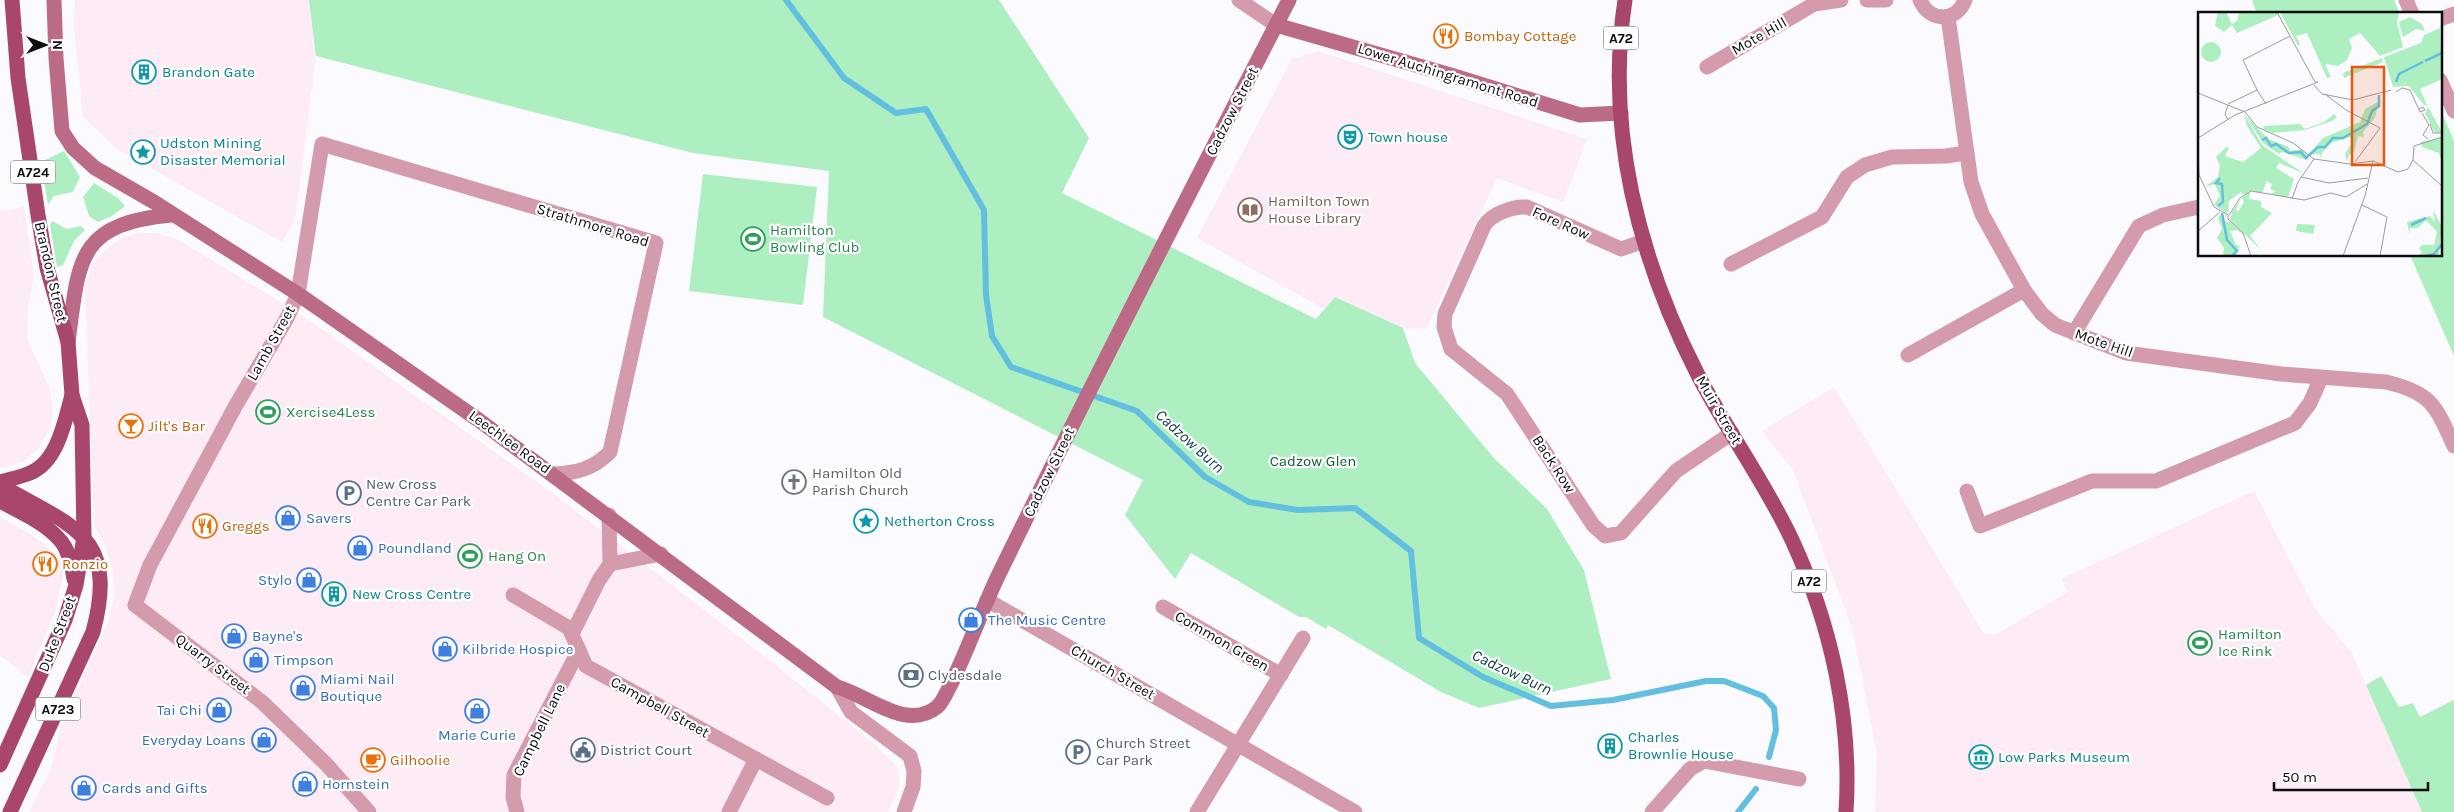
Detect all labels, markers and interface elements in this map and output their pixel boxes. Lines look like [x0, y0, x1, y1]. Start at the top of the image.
inset map [2198, 12, 2442, 256]
street label: Mote Hill [1728, 13, 1790, 59]
north arrow [20, 20, 70, 70]
restaurant icon: Bombay Cottage [1433, 23, 1459, 49]
road number: A72 [1604, 26, 1638, 49]
place label: Bombay Cottage [1464, 27, 1576, 45]
street label: Lower Auchingramont Road [1355, 39, 1541, 111]
text: N [49, 40, 66, 50]
building icon: Brandon Gate [131, 59, 157, 85]
place label: Brandon Gate [162, 63, 255, 81]
street label: Cadzow Street [1202, 63, 1262, 158]
theatre icon: Town house [1337, 124, 1363, 150]
place label: Town house [1368, 128, 1448, 146]
place label: Udston Mining Disaster Memorial [160, 134, 286, 169]
place icon: Udston Mining Disaster Memorial [130, 139, 156, 165]
road number: A724 [10, 160, 56, 183]
place label: Hamilton Town House Library [1268, 192, 1370, 227]
library icon: Hamilton Town House Library [1237, 197, 1263, 223]
street label: Strathmore Road [535, 199, 651, 251]
street label: Fore Row [1530, 202, 1592, 244]
street label: Brandon Street [31, 220, 71, 325]
place label: Hamilton Bowling Club [770, 221, 860, 256]
sports icon: Hamilton Bowling Club [740, 226, 766, 252]
street label: Lamb Street [243, 302, 299, 384]
street label: Mote Hill [2072, 325, 2136, 361]
street label: Muir Street [1692, 372, 1746, 448]
sports icon: Xercise4Less [255, 399, 281, 425]
place label: Xercise4Less [286, 403, 375, 421]
water label: Cadzow Burn [1152, 405, 1228, 477]
street label: Leechlee Road [466, 406, 554, 478]
bar icon: Jilt's Bar [118, 413, 144, 439]
place label: Jilt's Bar [148, 417, 205, 435]
street label: Cadzow Street [1020, 424, 1079, 520]
street label: Back Row [1529, 432, 1579, 497]
park label: Cadzow Glen [1270, 452, 1356, 470]
place label: Hamilton Old Parish Church [812, 464, 909, 499]
church icon: Hamilton Old Parish Church [781, 469, 807, 495]
place label: New Cross Centre Car Park [366, 475, 471, 510]
parking icon: New Cross Centre Car Park [336, 480, 362, 506]
shop icon: Savers [275, 505, 301, 531]
place icon: Netherton Cross [853, 508, 879, 534]
place label: Savers [306, 509, 352, 527]
place label: Netherton Cross [884, 512, 995, 530]
restaurant icon: Greggs [192, 513, 218, 539]
place label: Greggs [222, 517, 270, 535]
shop icon: Poundland [347, 535, 373, 561]
place label: Poundland [378, 539, 452, 557]
sports icon: Hang On [457, 543, 483, 569]
place label: Hang On [488, 547, 546, 565]
restaurant icon: Ronzio [32, 551, 58, 577]
place label: Ronzio [62, 555, 108, 573]
shop icon: Stylo [296, 567, 322, 593]
road number: A72 [1792, 570, 1826, 592]
place label: Stylo [258, 571, 292, 589]
building icon: New Cross Centre [321, 581, 347, 607]
place label: New Cross Centre [352, 585, 471, 603]
street label: Duke Street [34, 593, 80, 675]
shop icon: The Music Centre [958, 607, 984, 633]
street label: Common Green [1172, 607, 1272, 675]
place label: The Music Centre [988, 611, 1106, 629]
shop icon: Bayne's [221, 623, 247, 649]
place label: Hamilton Ice Rink [2218, 625, 2282, 660]
place label: Bayne's [252, 627, 303, 645]
street label: Quarry Street [172, 630, 255, 698]
sports icon: Hamilton Ice Rink [2187, 630, 2213, 656]
shop icon: Kilbride Hospice [432, 636, 458, 662]
place label: Kilbride Hospice [462, 640, 574, 658]
street label: Church Street [1068, 641, 1159, 704]
water label: Cadzow Burn [1469, 645, 1555, 699]
shop icon: Timpson [243, 647, 269, 673]
place label: Timpson [274, 651, 334, 669]
bank icon: Clydesdale [898, 662, 924, 688]
place label: Clydesdale [928, 666, 1002, 684]
place label: Miami Nail Boutique [320, 670, 395, 705]
street label: Campbell Street [608, 672, 713, 742]
shop icon: Miami Nail Boutique [290, 675, 316, 701]
street label: Campbell Lane [509, 681, 569, 779]
shop icon: Tai Chi [206, 697, 232, 723]
road number: A723 [36, 698, 80, 721]
shop icon: Marie Curie [464, 698, 490, 724]
place label: Tai Chi [157, 701, 202, 719]
place label: Marie Curie [438, 726, 516, 744]
shop icon: Everyday Loans [251, 727, 277, 753]
place label: Charles Brownlie House [1628, 728, 1734, 763]
place label: Everyday Loans [142, 731, 246, 749]
building icon: Charles Brownlie House [1597, 733, 1623, 759]
place label: Church Street Car Park [1096, 734, 1191, 769]
public building icon: District Court [570, 737, 596, 763]
parking icon: Church Street Car Park [1065, 739, 1091, 765]
place label: District Court [600, 741, 693, 759]
museum icon: Low Parks Museum [1968, 744, 1994, 770]
cafe icon: Gilhoolie [360, 747, 386, 773]
place label: Low Parks Museum [1998, 748, 2130, 766]
place label: Gilhoolie [390, 751, 450, 769]
scale bar [2274, 760, 2428, 792]
text: 50 m [2282, 768, 2317, 786]
shop icon: Hornstein [292, 771, 318, 797]
shop icon: Cards and Gifts [71, 775, 97, 801]
place label: Hornstein [322, 775, 389, 793]
place label: Cards and Gifts [102, 779, 208, 797]

